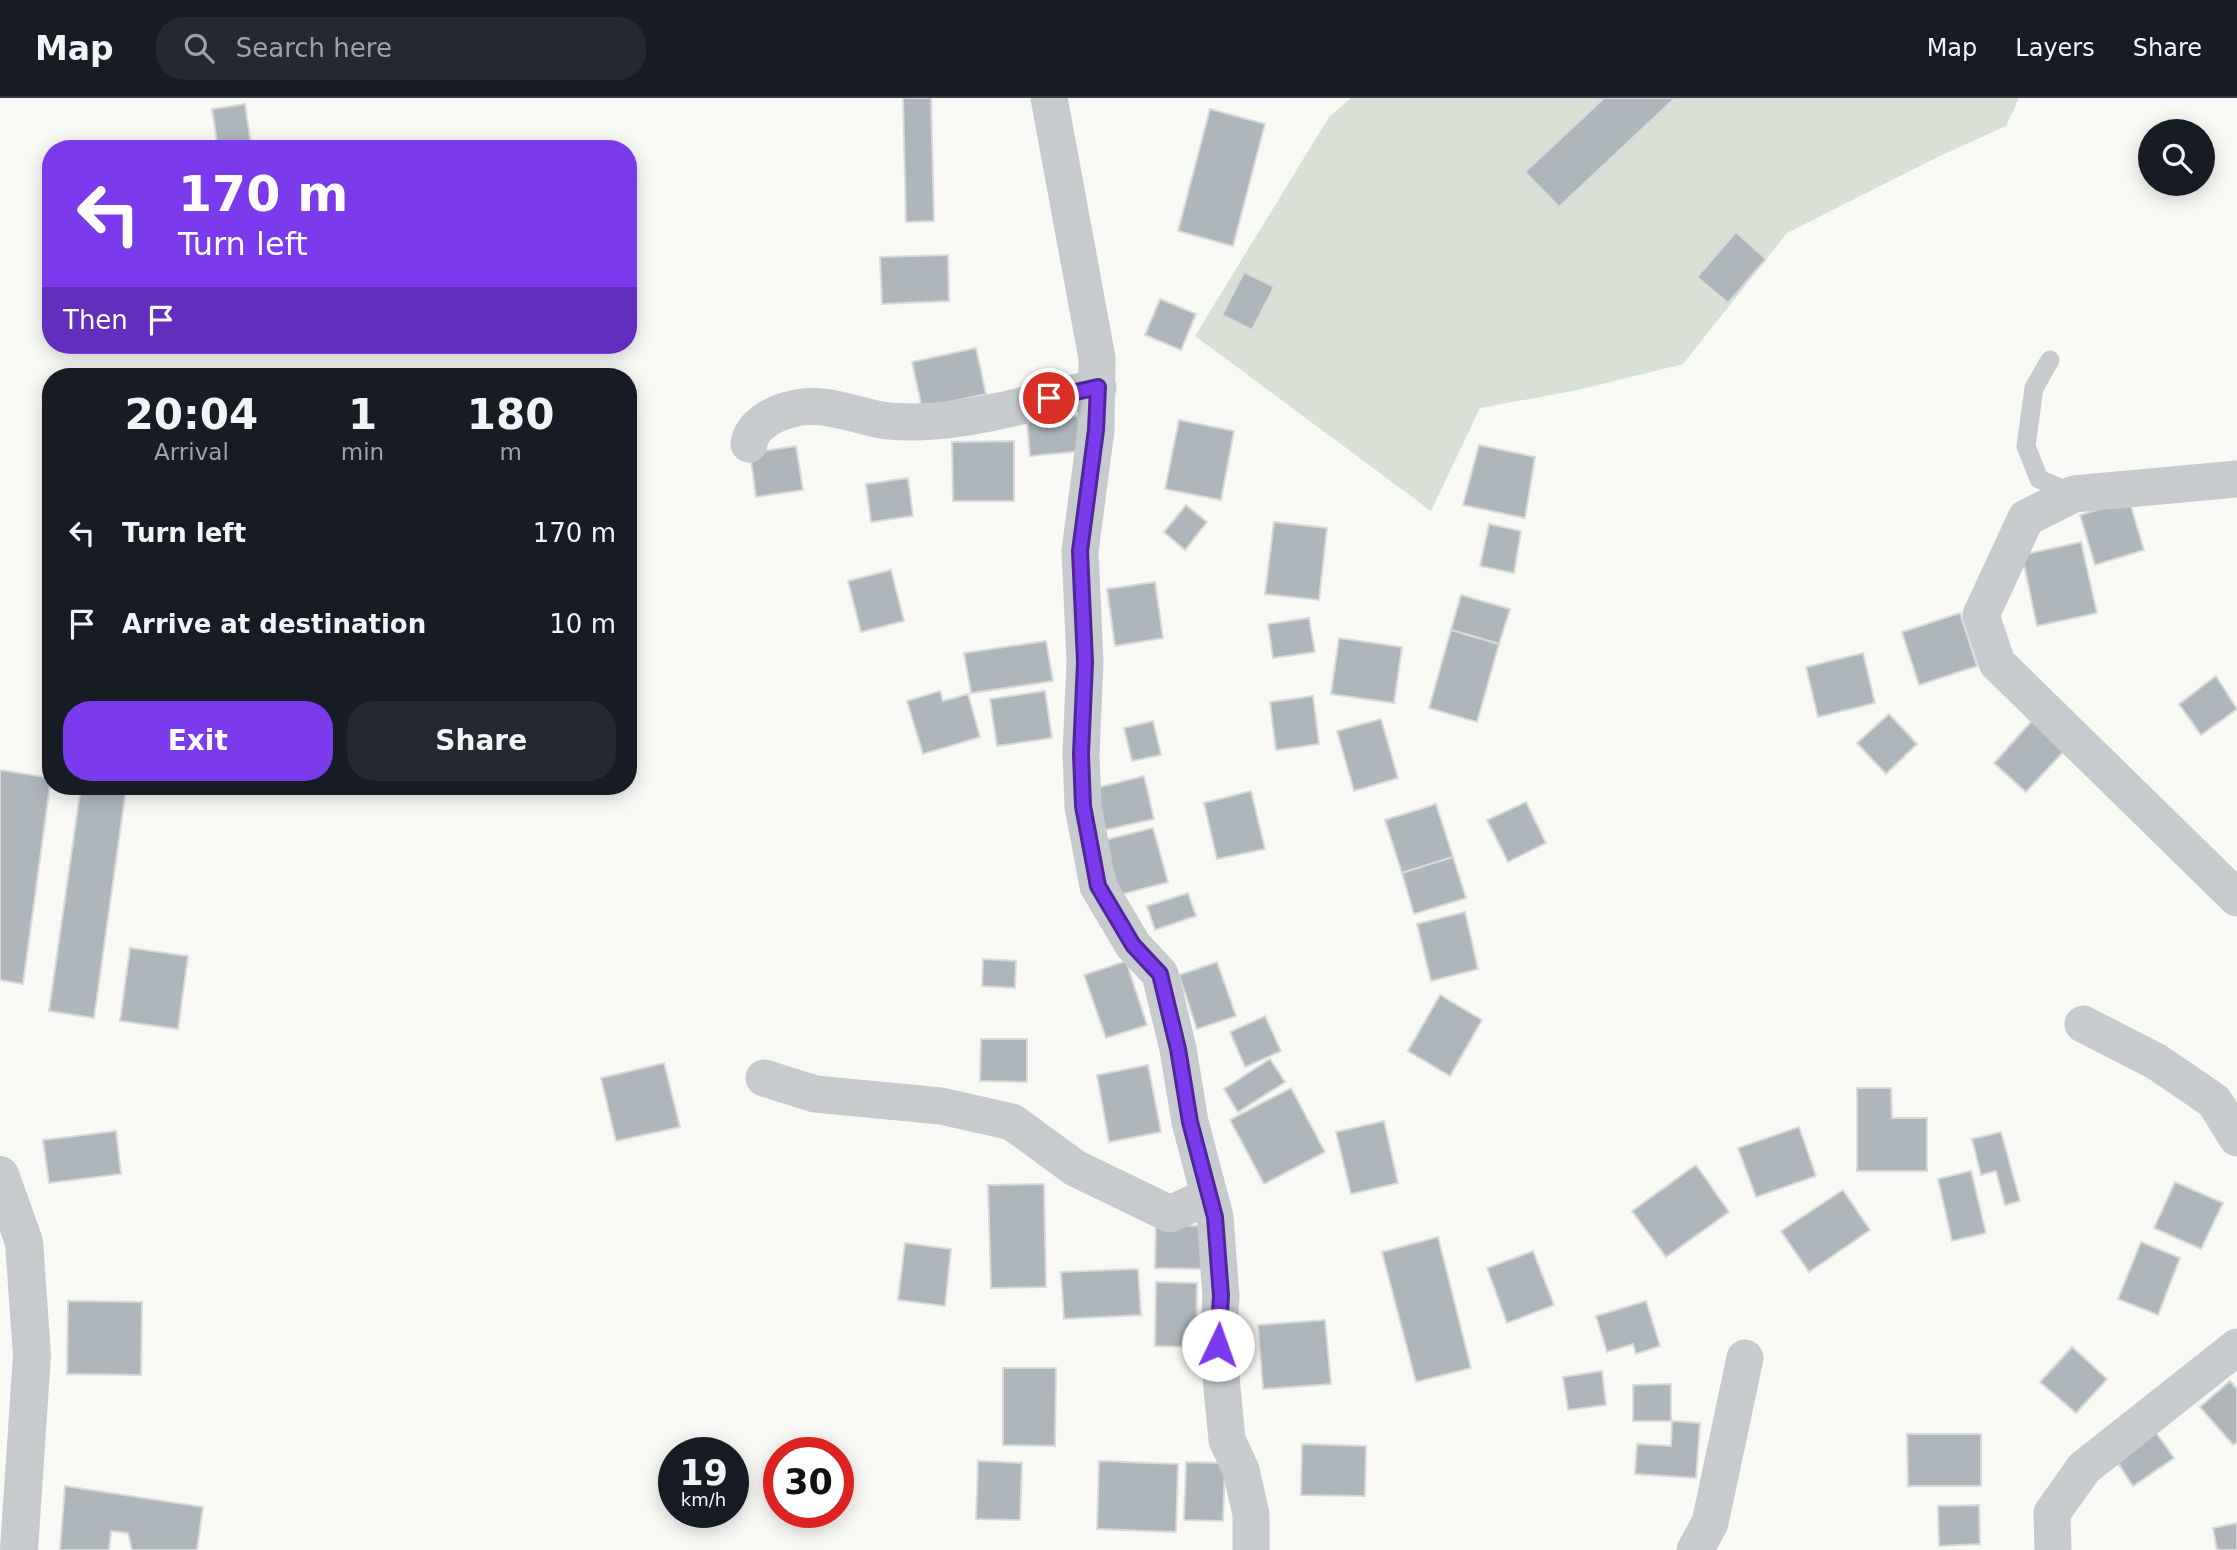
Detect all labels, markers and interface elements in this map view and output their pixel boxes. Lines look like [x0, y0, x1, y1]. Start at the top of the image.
search box [156, 17, 646, 80]
text: Map [35, 29, 114, 68]
icon: search [180, 29, 218, 67]
text: Search here [236, 33, 392, 63]
text: Map [1927, 34, 1977, 62]
text: Layers [2015, 34, 2095, 62]
text: Share [2133, 34, 2202, 62]
map controls [2138, 119, 2215, 196]
button: search [2138, 119, 2215, 196]
text: 170 m [178, 166, 348, 223]
icon: left [63, 168, 154, 259]
text: Turn left [178, 225, 308, 263]
icon: arrive [142, 301, 180, 339]
text: Then [63, 305, 128, 335]
pin [1019, 368, 1079, 428]
icon: arrive [1030, 379, 1068, 417]
text: 20:04 [125, 390, 258, 439]
text: 1 [348, 390, 377, 439]
text: 180 [467, 390, 554, 439]
text: Arrival [154, 439, 229, 465]
text: min [341, 439, 384, 465]
text: m [499, 439, 522, 465]
icon: left [63, 514, 101, 552]
text: Turn left [122, 518, 246, 548]
text: 170 m [533, 518, 616, 548]
icon: arrive [63, 605, 101, 643]
text: Arrive at destination [122, 609, 426, 639]
text: 10 m [549, 609, 616, 639]
button: Exit [63, 701, 333, 781]
button: Share [347, 701, 616, 781]
position arrow [1181, 1308, 1255, 1382]
speed limit sign: 30 [763, 1437, 854, 1528]
text: 19 [679, 1453, 728, 1493]
text: km/h [681, 1489, 726, 1510]

